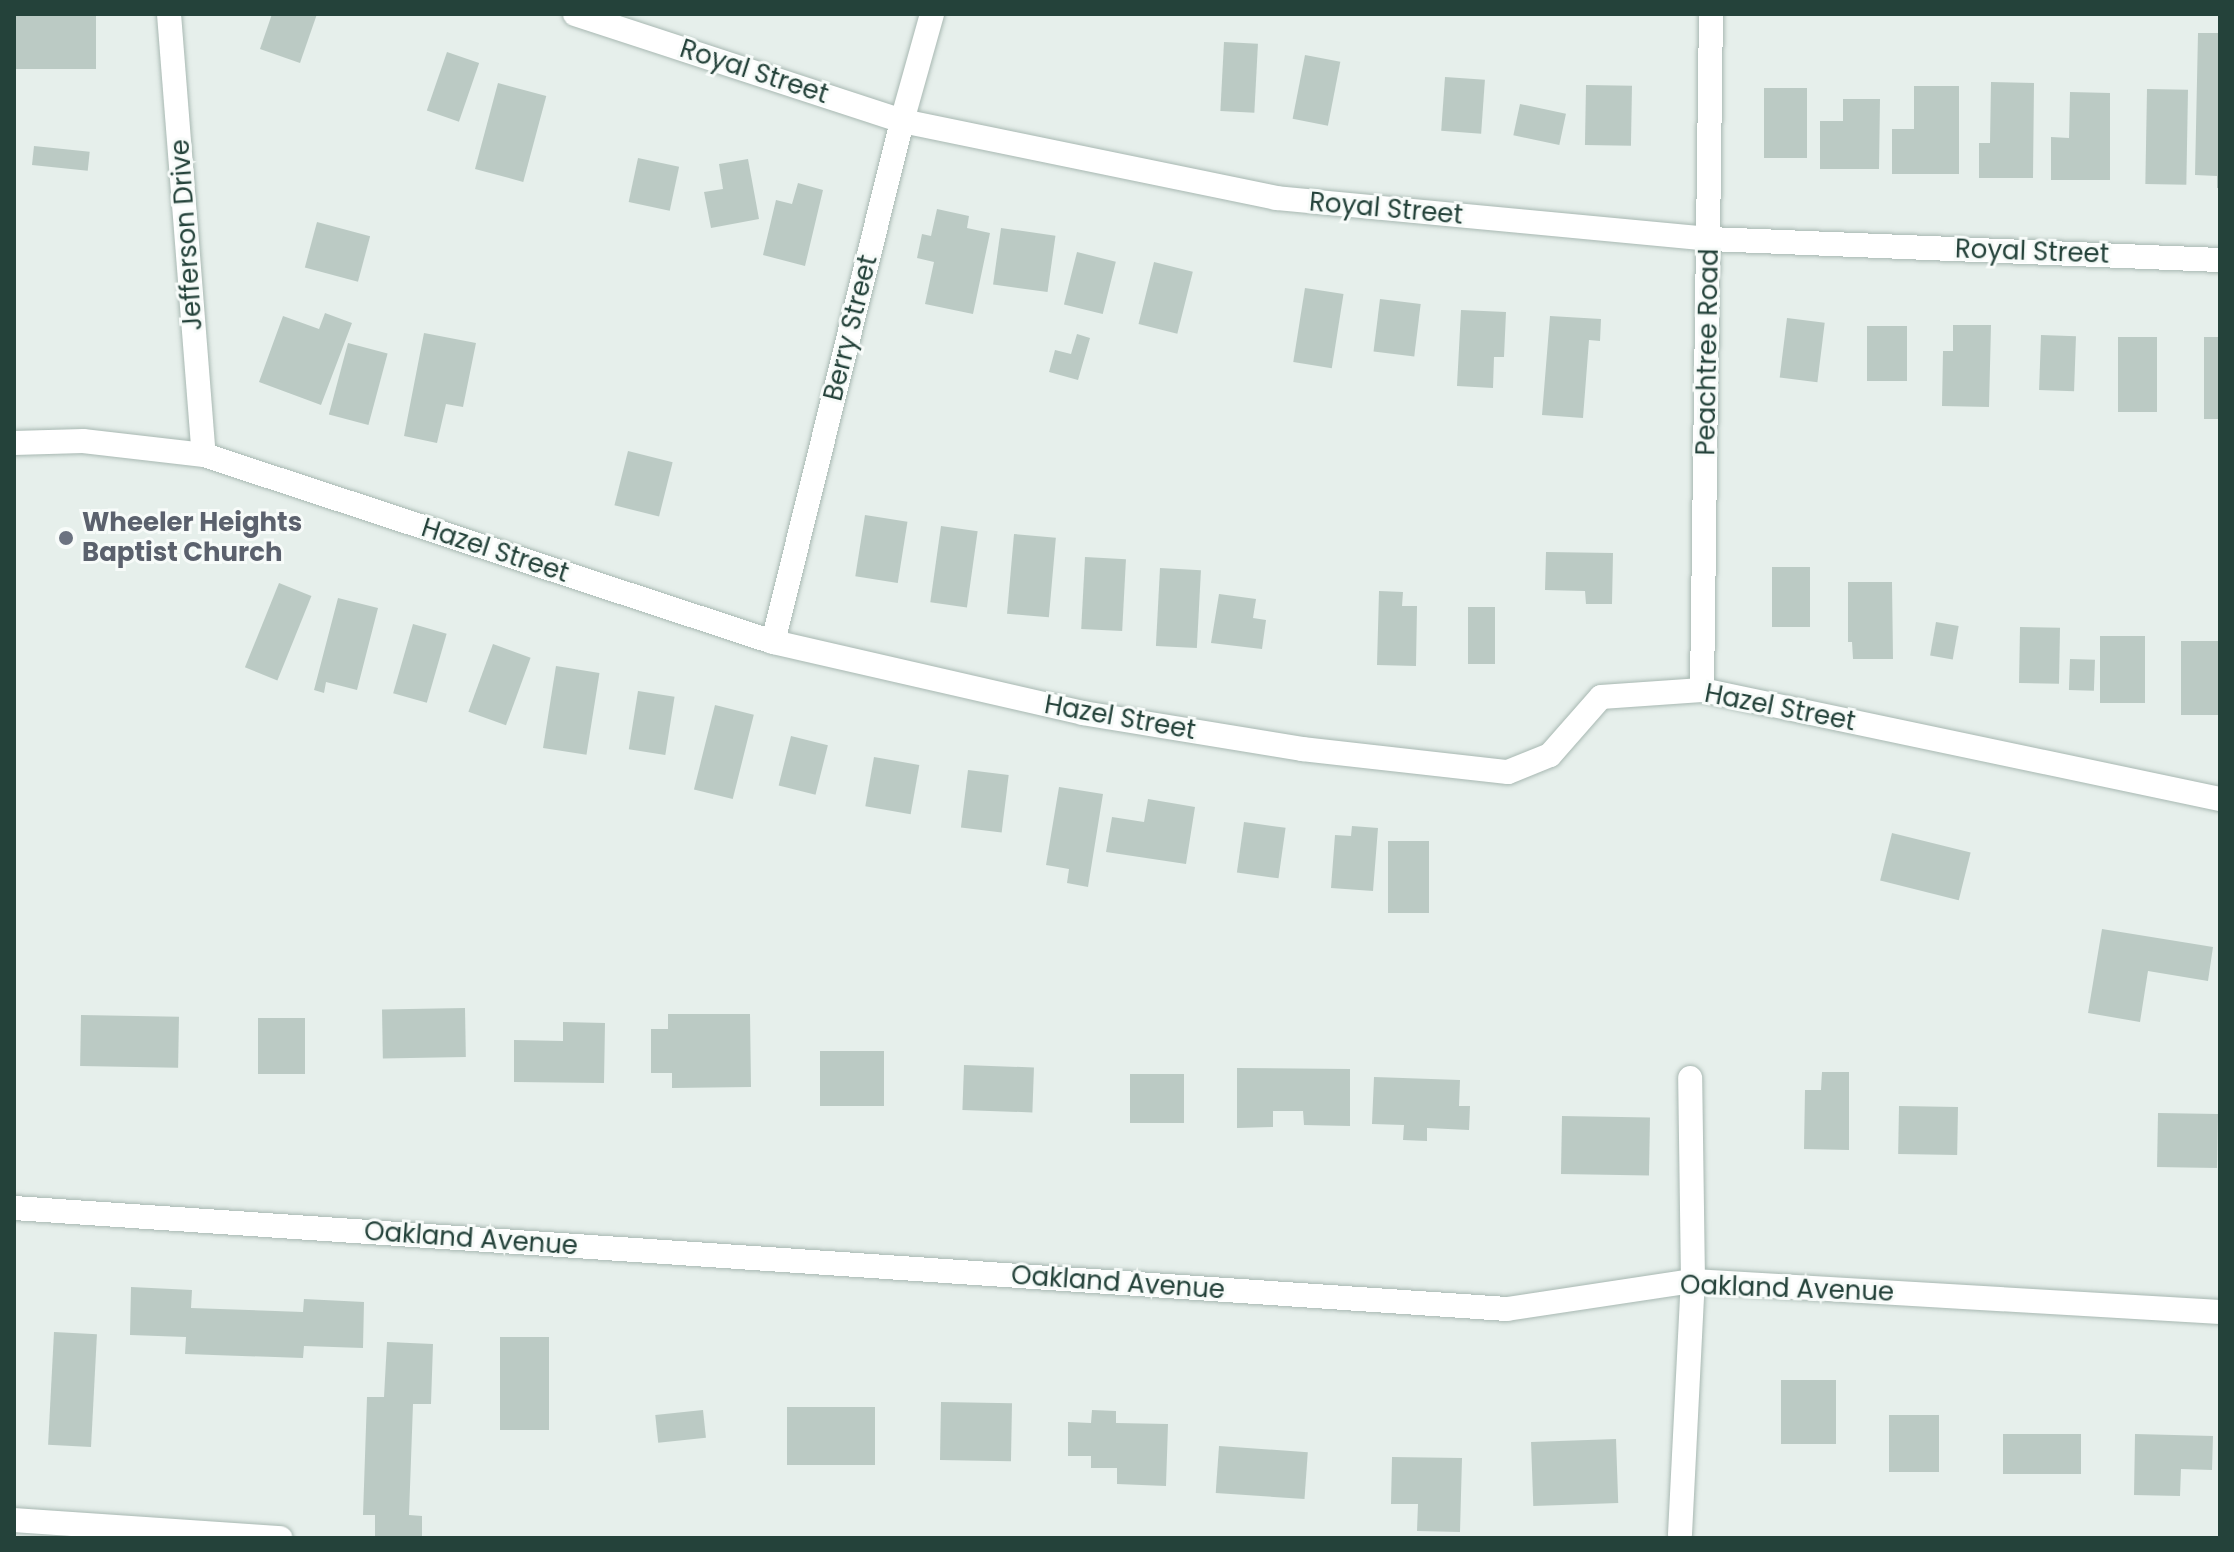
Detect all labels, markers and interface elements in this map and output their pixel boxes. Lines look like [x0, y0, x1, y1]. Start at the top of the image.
street label: Royal Street [676, 33, 832, 111]
street label: Jefferson Drive [165, 138, 209, 332]
street label: Royal Street [1308, 187, 1464, 231]
street label: Royal Street [1954, 234, 2110, 270]
street label: Peachtree Road [1691, 248, 1725, 456]
street label: Berry Street [818, 252, 884, 404]
place label: Wheeler Heights Baptist Church [82, 507, 302, 568]
street label: Hazel Street [417, 513, 573, 589]
marker: Wheeler Heights Baptist Church [57, 529, 75, 547]
street label: Hazel Street [1702, 678, 1858, 738]
street label: Hazel Street [1042, 689, 1198, 747]
street label: Oakland Avenue [363, 1216, 579, 1262]
street label: Oakland Avenue [1010, 1260, 1226, 1306]
street label: Oakland Avenue [1679, 1270, 1895, 1308]

